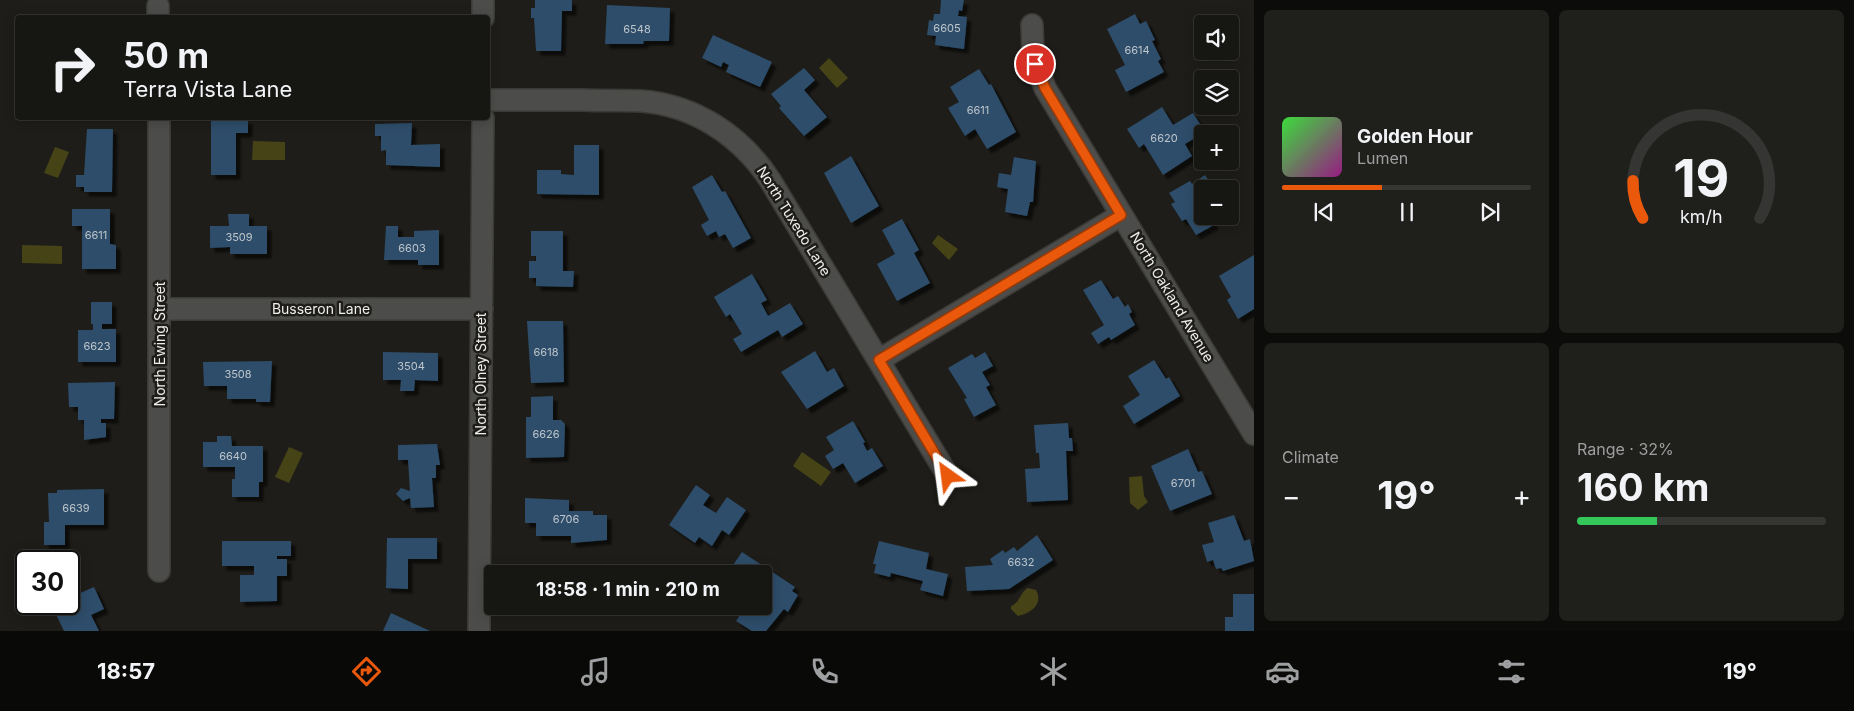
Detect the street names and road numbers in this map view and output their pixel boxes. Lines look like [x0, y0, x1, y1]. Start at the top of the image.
street label: North Tuxedo Lane [754, 163, 835, 279]
street label: North Oakland Avenue [1127, 229, 1218, 365]
street label: North Ewing Street [151, 281, 168, 406]
street label: Busseron Lane [272, 300, 370, 317]
street label: North Olney Street [472, 312, 489, 435]

